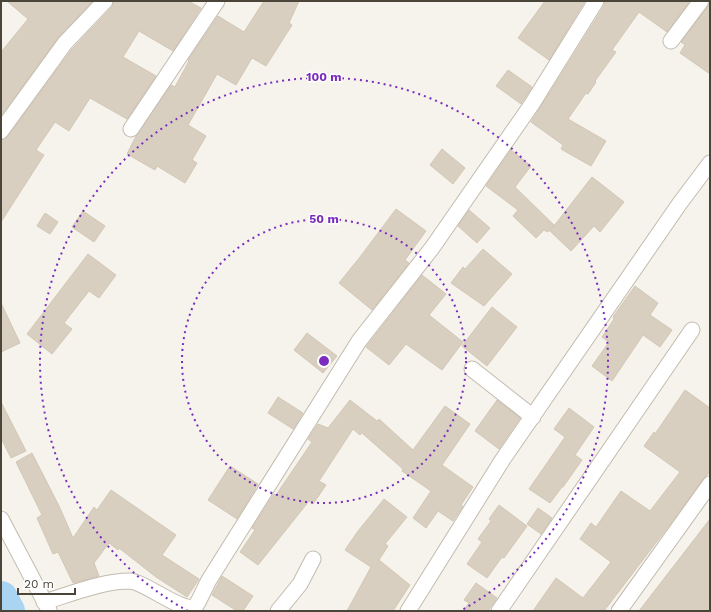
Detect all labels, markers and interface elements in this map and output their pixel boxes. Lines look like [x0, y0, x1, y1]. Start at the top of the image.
text: 100 m [306, 70, 342, 84]
text: 50 m [309, 212, 339, 226]
centre of rings [317, 354, 331, 368]
scale bar [18, 570, 75, 596]
text: 20 m [24, 577, 54, 591]

